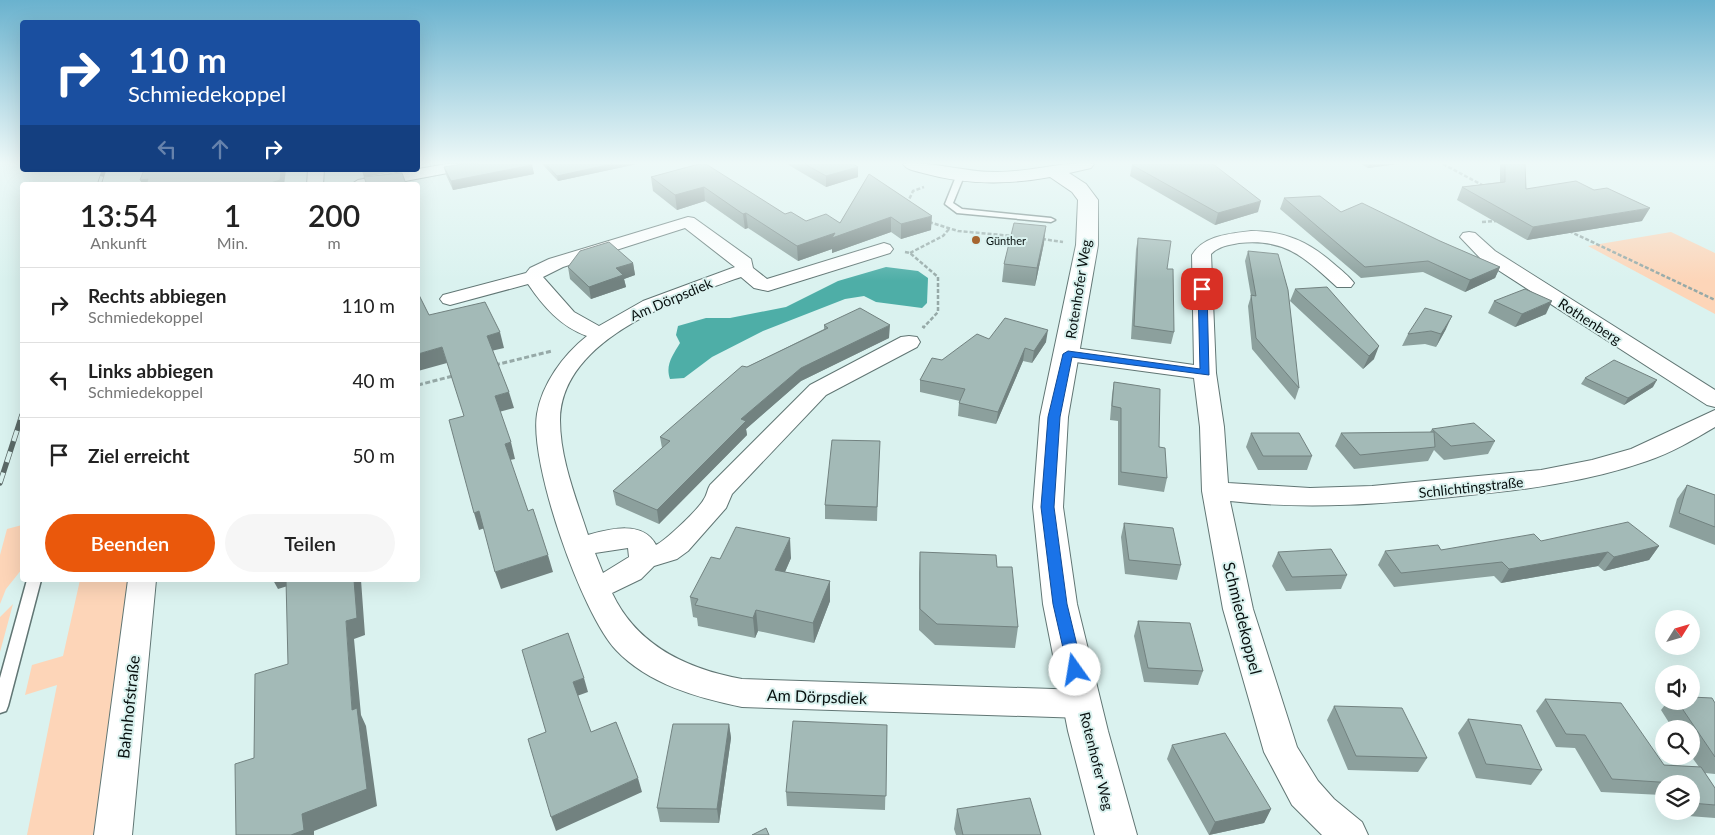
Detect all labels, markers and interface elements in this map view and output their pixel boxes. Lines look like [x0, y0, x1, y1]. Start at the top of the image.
text: 110 m [128, 38, 227, 80]
icon: right [45, 40, 110, 105]
text: Schmiedekoppel [128, 80, 286, 107]
icon: left [153, 135, 181, 163]
icon: ahead [206, 135, 234, 163]
icon: right [259, 135, 287, 163]
text: 13:54 [80, 197, 157, 233]
text: 1 [224, 197, 241, 233]
text: 200 [308, 197, 360, 233]
text: Ankunft [90, 233, 147, 252]
text: Min. [217, 233, 248, 252]
text: m [327, 233, 341, 252]
marker: Günther [970, 234, 982, 246]
place label: Günther [986, 234, 1026, 247]
street label: Rotenhofer Weg [1062, 238, 1094, 340]
pin [1181, 268, 1223, 310]
street label: Am Dörpsdiek [627, 274, 716, 324]
icon: arrive [1188, 275, 1216, 303]
text: Rechts abbiegen [88, 284, 226, 307]
icon: right [45, 291, 73, 319]
text: 110 m [341, 294, 395, 317]
street label: Rothenberg [1555, 294, 1625, 348]
text: Schmiedekoppel [88, 307, 203, 326]
text: Links abbiegen [88, 359, 213, 382]
icon: left [45, 366, 73, 394]
text: 40 m [352, 369, 395, 392]
text: Schmiedekoppel [88, 382, 203, 401]
icon: arrive [45, 441, 73, 469]
text: Ziel erreicht [88, 444, 190, 467]
text: 50 m [352, 444, 395, 467]
street label: Schlichtingstraße [1418, 473, 1524, 501]
button: Beenden [45, 514, 215, 572]
button: Teilen [225, 514, 395, 572]
street label: Schmiedekoppel [1220, 560, 1266, 676]
north arrow [1655, 610, 1700, 655]
map controls [1655, 610, 1700, 820]
position arrow [1048, 643, 1100, 695]
street label: Bahnhofstraße [113, 655, 143, 759]
button: sound [1655, 665, 1700, 710]
street label: Am Dörpsdiek [767, 685, 868, 707]
street label: Rotenhofer Weg [1077, 710, 1117, 812]
button: search [1655, 720, 1700, 765]
button: layers [1655, 775, 1700, 820]

